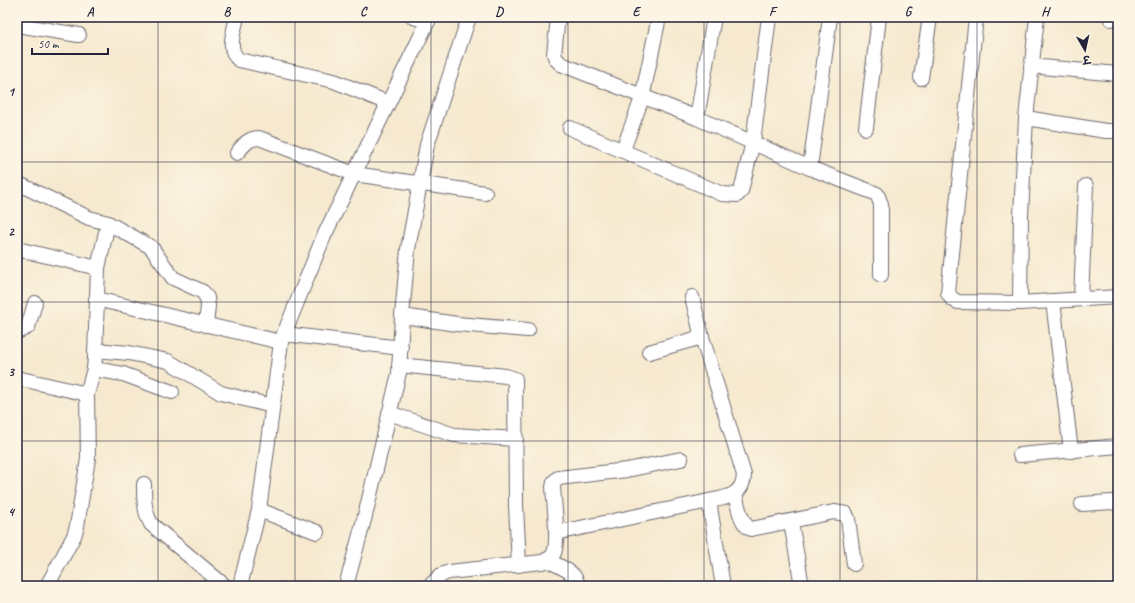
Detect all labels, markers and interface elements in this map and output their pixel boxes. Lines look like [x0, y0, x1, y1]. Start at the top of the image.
text: A [87, 4, 95, 20]
text: B [224, 4, 232, 20]
text: C [360, 4, 368, 20]
text: D [495, 4, 504, 20]
text: E [633, 4, 642, 20]
text: F [769, 4, 778, 20]
text: G [905, 4, 913, 20]
text: H [1041, 4, 1051, 20]
scale bar [32, 30, 108, 56]
north arrow [1065, 30, 1105, 70]
text: 50 m [38, 36, 60, 52]
text: उ [1080, 52, 1092, 68]
text: 1 [8, 84, 16, 100]
text: 2 [8, 224, 15, 240]
text: 3 [8, 364, 15, 380]
text: 4 [8, 504, 16, 520]

